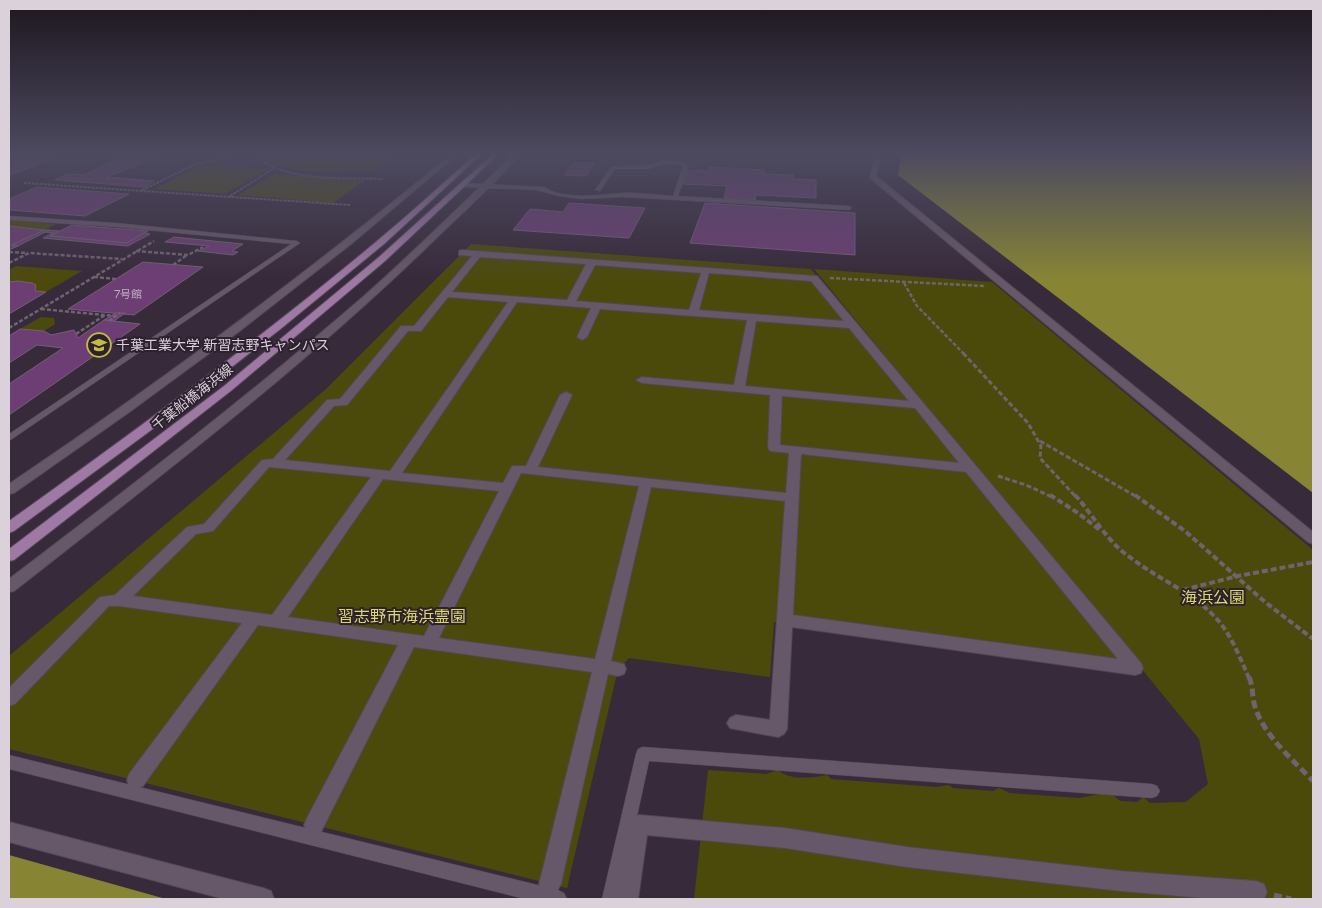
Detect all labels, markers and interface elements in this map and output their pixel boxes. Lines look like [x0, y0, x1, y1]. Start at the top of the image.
house number: 7号館 [114, 287, 142, 301]
school or university icon: 千葉工業大学 新習志野キャンパス [86, 332, 112, 358]
place label: 千葉工業大学 新習志野キャンパス [116, 336, 330, 354]
street label: 千葉船橋海浜線 [148, 360, 236, 434]
park label: 海浜公園 [1181, 587, 1245, 608]
park label: 習志野市海浜霊園 [338, 606, 466, 627]

